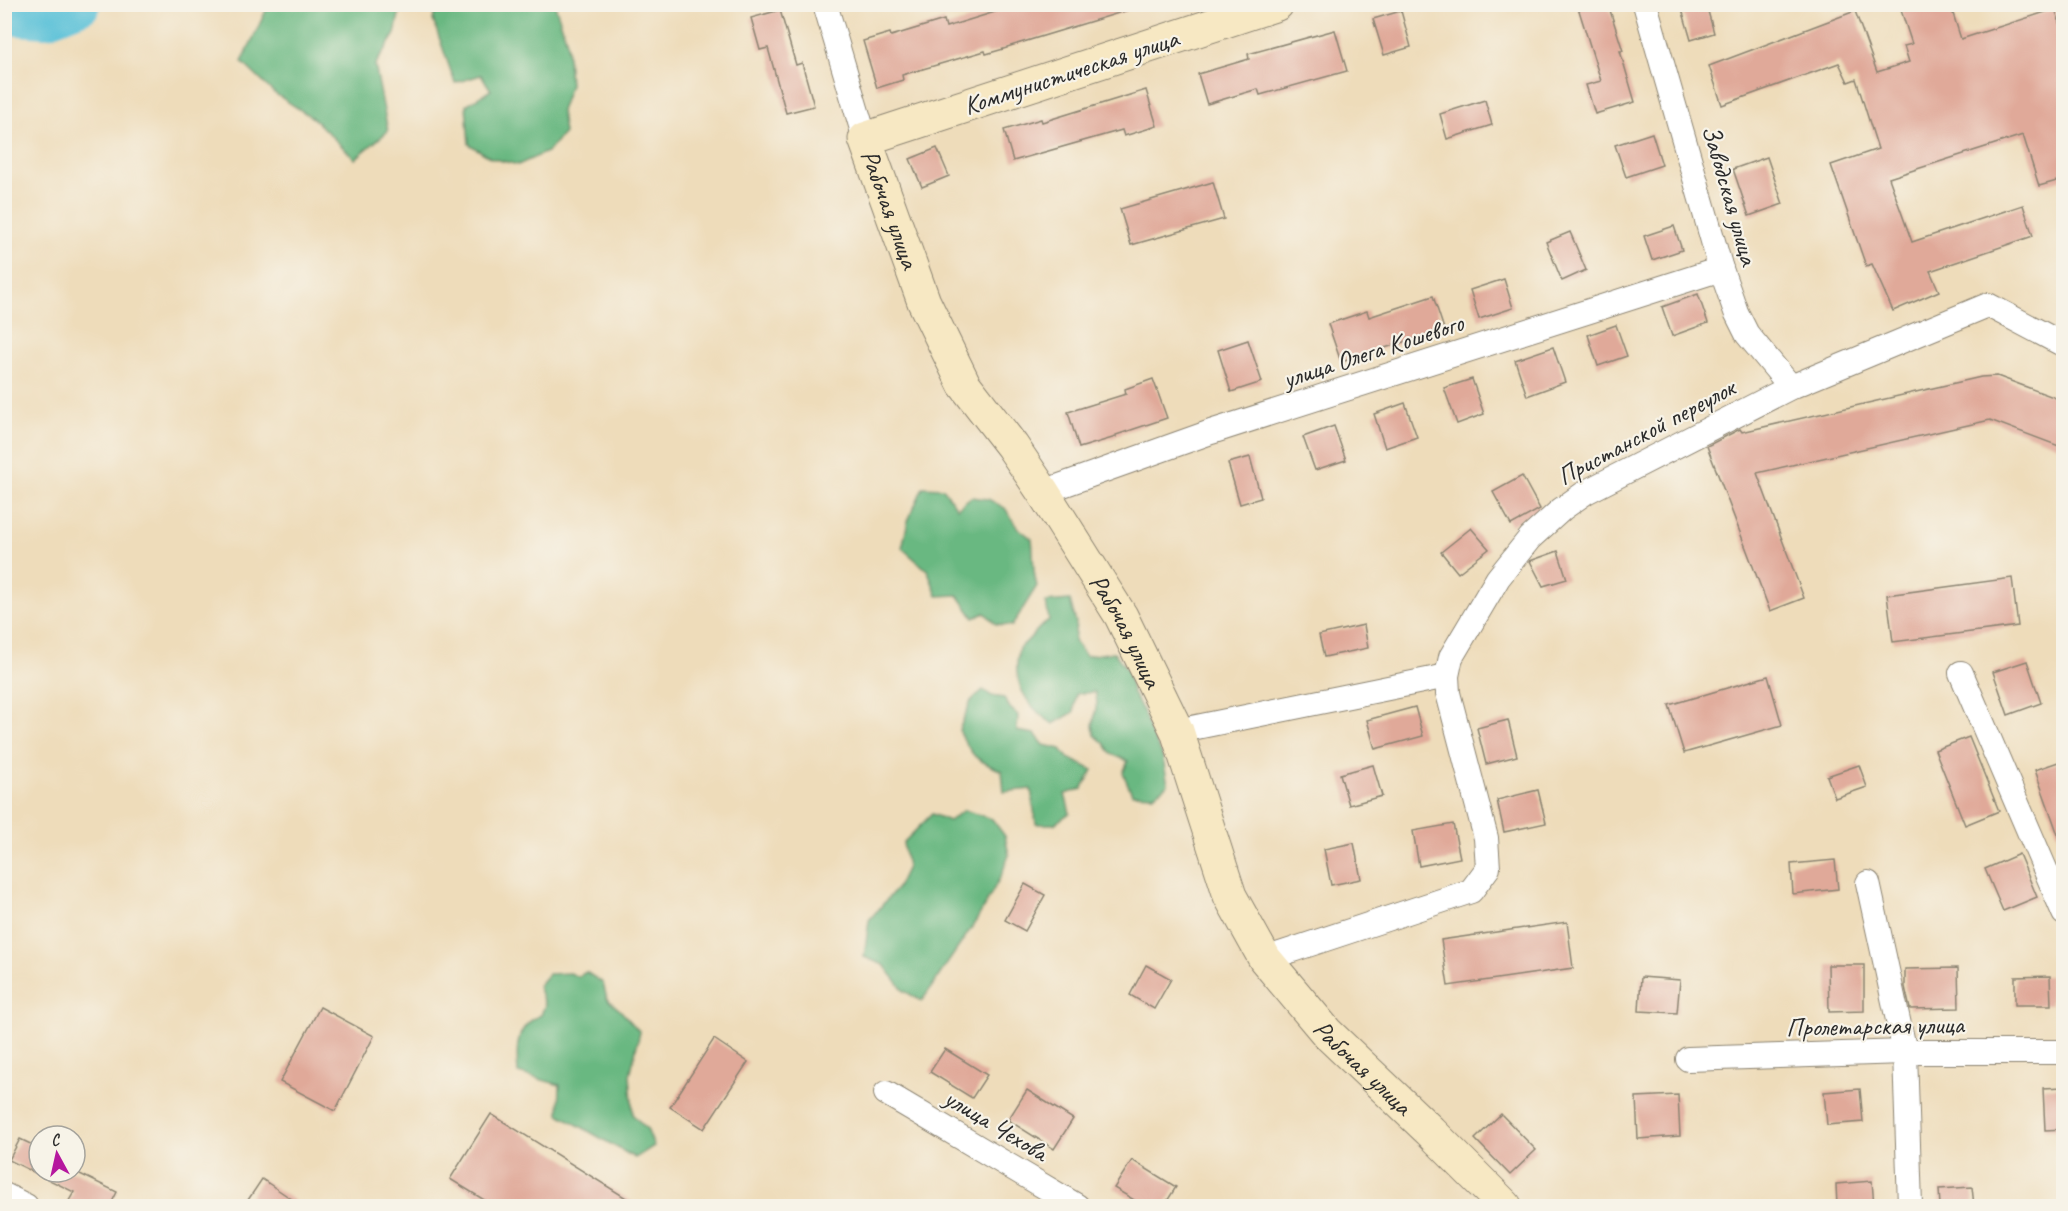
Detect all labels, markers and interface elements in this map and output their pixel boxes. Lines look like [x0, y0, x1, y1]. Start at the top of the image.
street label: Коммунистическая улица [960, 21, 1184, 122]
street label: Заводская улица [1694, 121, 1766, 270]
street label: Рабочая улица [854, 145, 928, 275]
street label: улица Олега Кошевого [1277, 306, 1469, 396]
street label: Пристанской переулок [1551, 370, 1743, 493]
street label: Рабочая улица [1082, 568, 1171, 694]
street label: Пролетарская улица [1786, 1008, 1966, 1044]
street label: Рабочая улица [1306, 1013, 1421, 1123]
street label: улица Чехова [937, 1080, 1056, 1170]
north arrow [27, 1124, 87, 1184]
text: С [50, 1129, 62, 1151]

